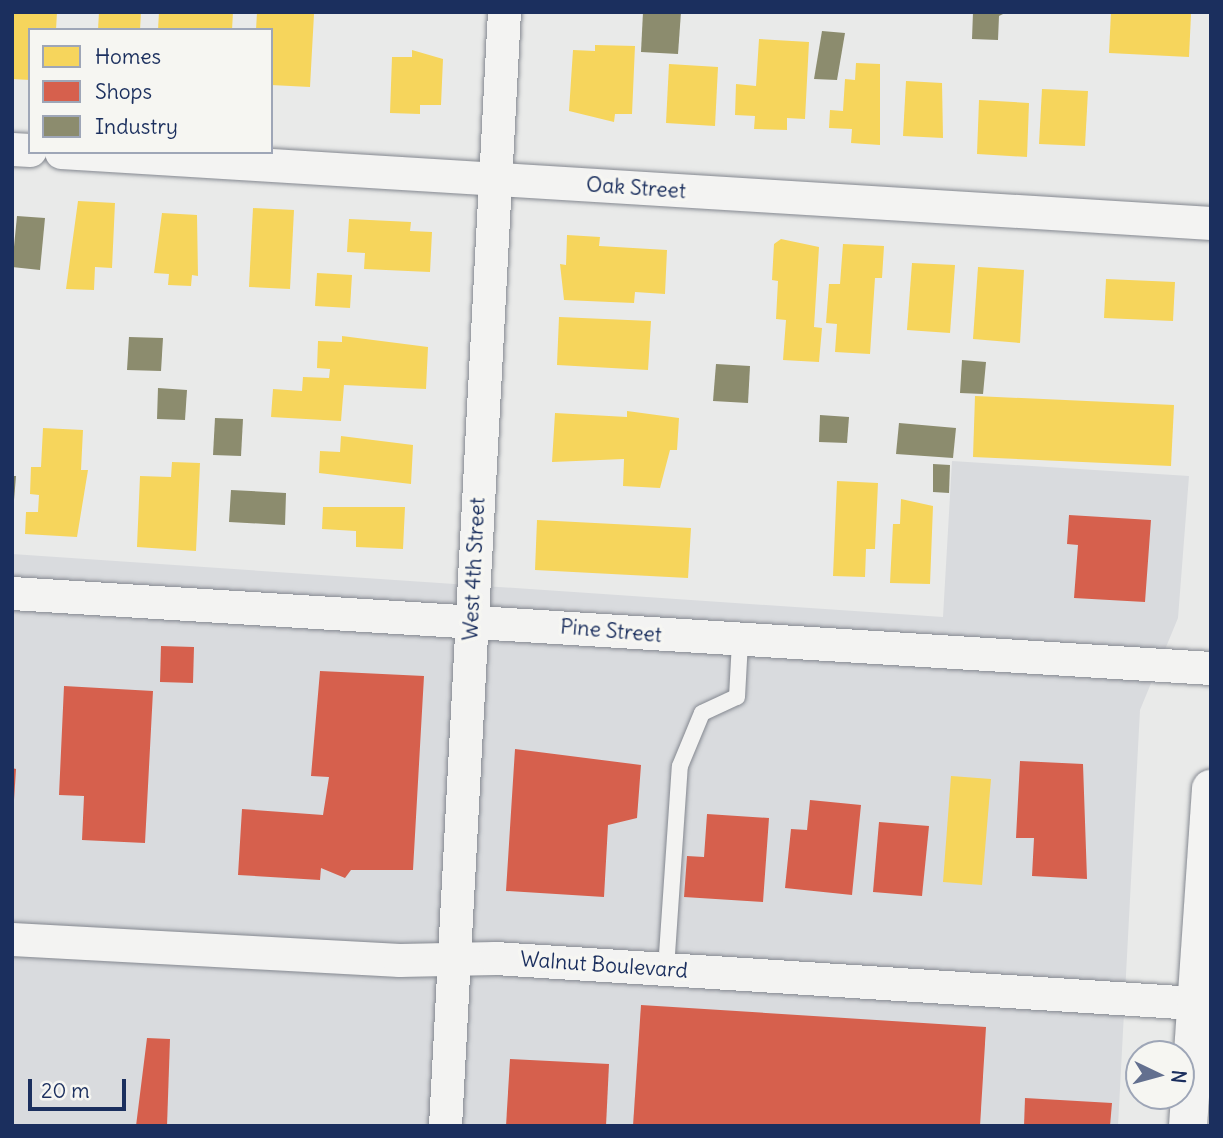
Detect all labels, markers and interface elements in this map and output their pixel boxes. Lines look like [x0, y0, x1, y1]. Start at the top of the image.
legend [28, 28, 273, 154]
text: Homes [95, 43, 161, 70]
text: Shops [95, 78, 152, 105]
text: Industry [95, 113, 178, 140]
street label: Oak Street [585, 172, 687, 204]
street label: West 4th Street [458, 497, 490, 641]
street label: Pine Street [559, 614, 663, 648]
street label: Walnut Boulevard [519, 947, 689, 983]
north arrow [1125, 1040, 1195, 1110]
scale bar [32, 1064, 130, 1108]
text: N [1166, 1069, 1191, 1084]
text: 20 m [41, 1077, 90, 1104]

